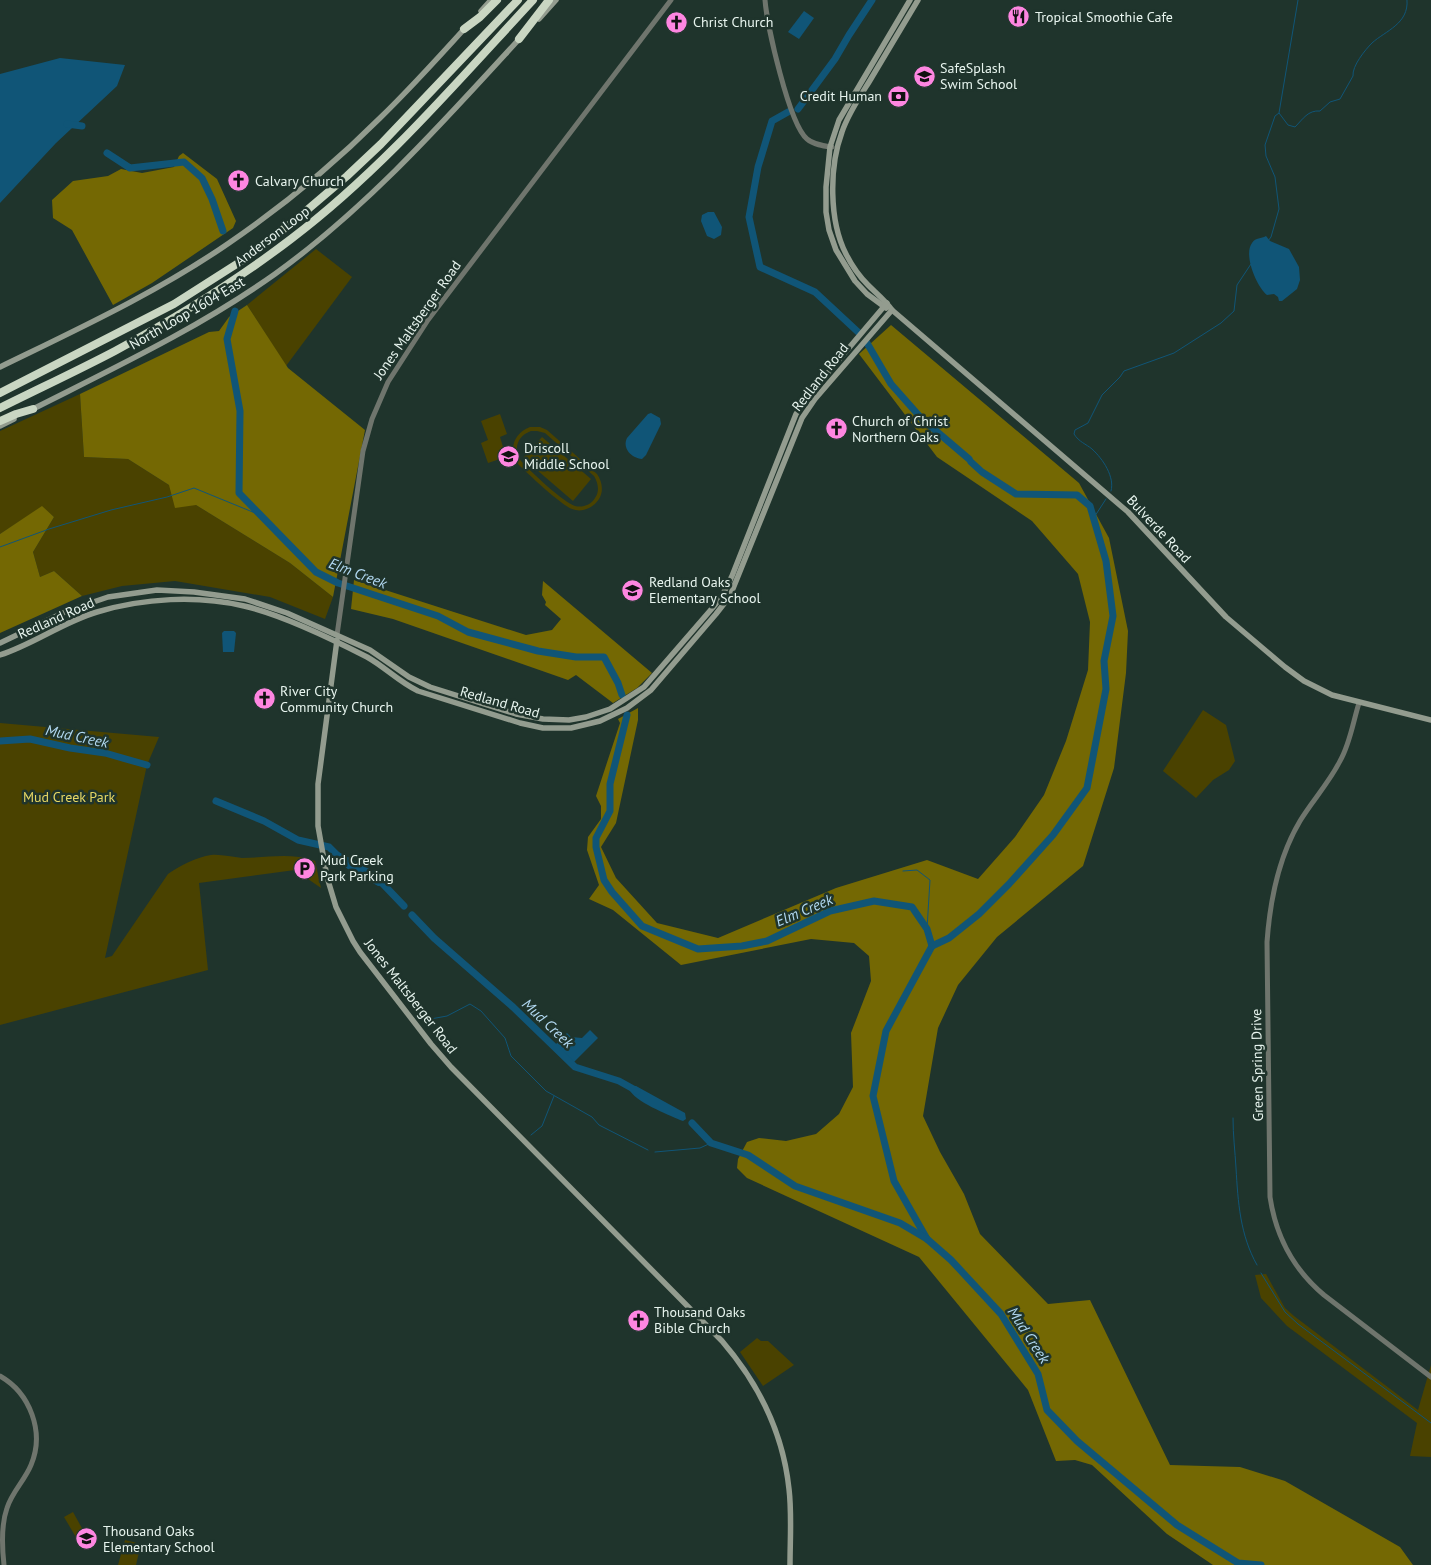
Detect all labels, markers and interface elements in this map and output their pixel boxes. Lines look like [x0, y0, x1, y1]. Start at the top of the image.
restaurant icon: Tropical Smoothie Cafe [1007, 5, 1031, 29]
place label: Tropical Smoothie Cafe [1035, 8, 1173, 26]
church icon: Christ Church [665, 10, 689, 34]
place label: Christ Church [693, 13, 773, 31]
place label: SafeSplash Swim School [940, 59, 1017, 93]
school or university icon: SafeSplash Swim School [912, 64, 936, 88]
bank icon: Credit Human [886, 84, 910, 108]
place label: Credit Human [800, 87, 882, 105]
church icon: Calvary Church [227, 169, 251, 193]
place label: Calvary Church [255, 172, 344, 190]
street label: Anderson Loop [231, 202, 313, 270]
street label: Jones Maltsberger Road [369, 257, 465, 384]
street label: North Loop 1604 East [126, 272, 248, 353]
street label: Redland Road [788, 339, 852, 415]
place label: Church of Christ Northern Oaks [852, 412, 948, 446]
church icon: Church of Christ Northern Oaks [824, 417, 848, 441]
place label: Driscoll Middle School [524, 439, 609, 473]
school or university icon: Driscoll Middle School [496, 444, 520, 468]
street label: Bulverde Road [1123, 491, 1195, 567]
water label: Elm Creek [326, 553, 391, 593]
place label: Redland Oaks Elementary School [649, 573, 761, 607]
school or university icon: Redland Oaks Elementary School [621, 578, 645, 602]
street label: Redland Road [15, 593, 97, 643]
place label: River City Community Church [280, 682, 393, 716]
street label: Redland Road [458, 682, 542, 722]
church icon: River City Community Church [252, 687, 276, 711]
water label: Mud Creek [44, 720, 111, 752]
park label: Mud Creek Park [23, 788, 115, 806]
place label: Mud Creek Park Parking [320, 851, 394, 885]
parking icon: Mud Creek Park Parking [292, 856, 316, 880]
water label: Elm Creek [772, 889, 837, 931]
street label: Jones Maltsberger Road [360, 934, 461, 1057]
water label: Mud Creek [518, 994, 579, 1053]
street label: Green Spring Drive [1247, 1009, 1267, 1121]
place label: Thousand Oaks Bible Church [654, 1303, 745, 1337]
water label: Mud Creek [1004, 1303, 1055, 1368]
church icon: Thousand Oaks Bible Church [626, 1308, 650, 1332]
place label: Thousand Oaks Elementary School [103, 1522, 215, 1556]
school or university icon: Thousand Oaks Elementary School [75, 1527, 99, 1551]

